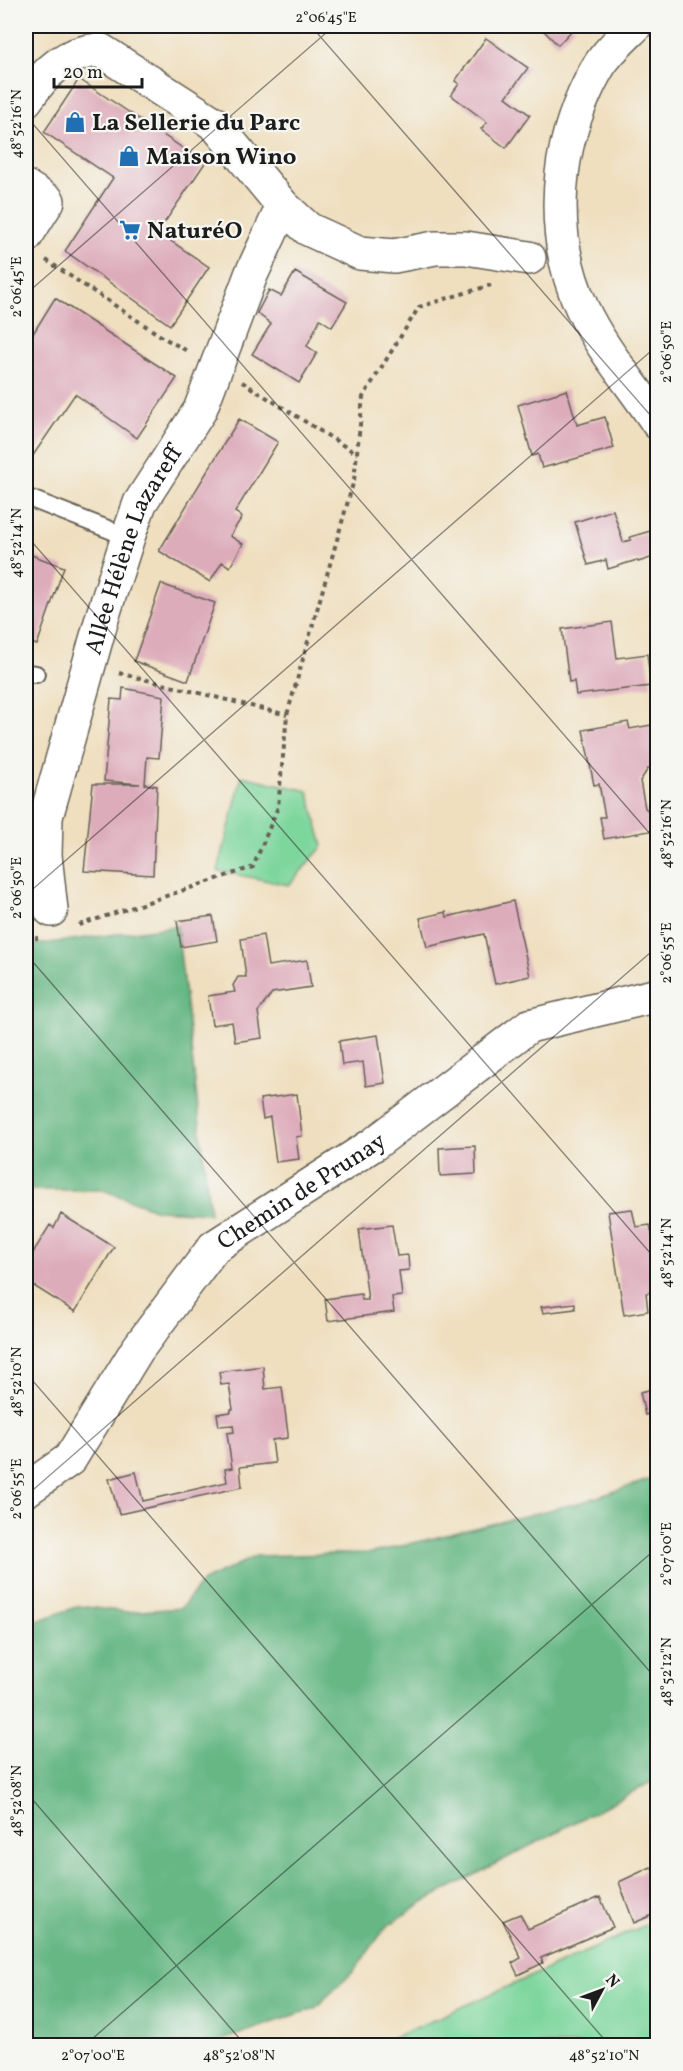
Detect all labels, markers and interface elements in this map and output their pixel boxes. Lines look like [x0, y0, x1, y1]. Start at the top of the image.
text: 2°06'45"E [295, 8, 357, 29]
scale bar [54, 51, 142, 89]
text: 20 m [63, 61, 103, 86]
text: 48°52'16"N [7, 89, 28, 159]
place label: La Sellerie du Parc [92, 107, 300, 141]
shop icon: La Sellerie du Parc [63, 110, 87, 134]
place label: Maison Wino [146, 141, 296, 175]
shop icon: Maison Wino [117, 144, 141, 168]
place label: NaturéO [147, 215, 243, 249]
supermarket icon: NaturéO [118, 218, 142, 242]
text: 2°06'45"E [7, 256, 28, 318]
text: 2°06'50"E [657, 321, 678, 383]
street label: Allée Hélène Lazareff [78, 438, 193, 659]
text: 48°52'14"N [7, 508, 28, 578]
text: 48°52'16"N [657, 799, 678, 869]
text: 2°06'50"E [7, 857, 28, 919]
text: 2°06'55"E [657, 922, 678, 984]
street label: Chemin de Prunay [211, 1126, 394, 1260]
text: 48°52'14"N [657, 1218, 678, 1288]
text: 48°52'10"N [7, 1347, 28, 1417]
text: 2°06'55"E [7, 1458, 28, 1520]
text: 2°07'00"E [657, 1522, 678, 1586]
text: 48°52'12"N [657, 1637, 678, 1707]
text: 48°52'08"N [7, 1765, 28, 1837]
north arrow [572, 1960, 632, 2020]
text: N [600, 1970, 624, 1993]
text: 2°07'00"E [61, 2046, 125, 2067]
text: 48°52'08"N [203, 2046, 275, 2067]
text: 48°52'10"N [569, 2046, 639, 2067]

